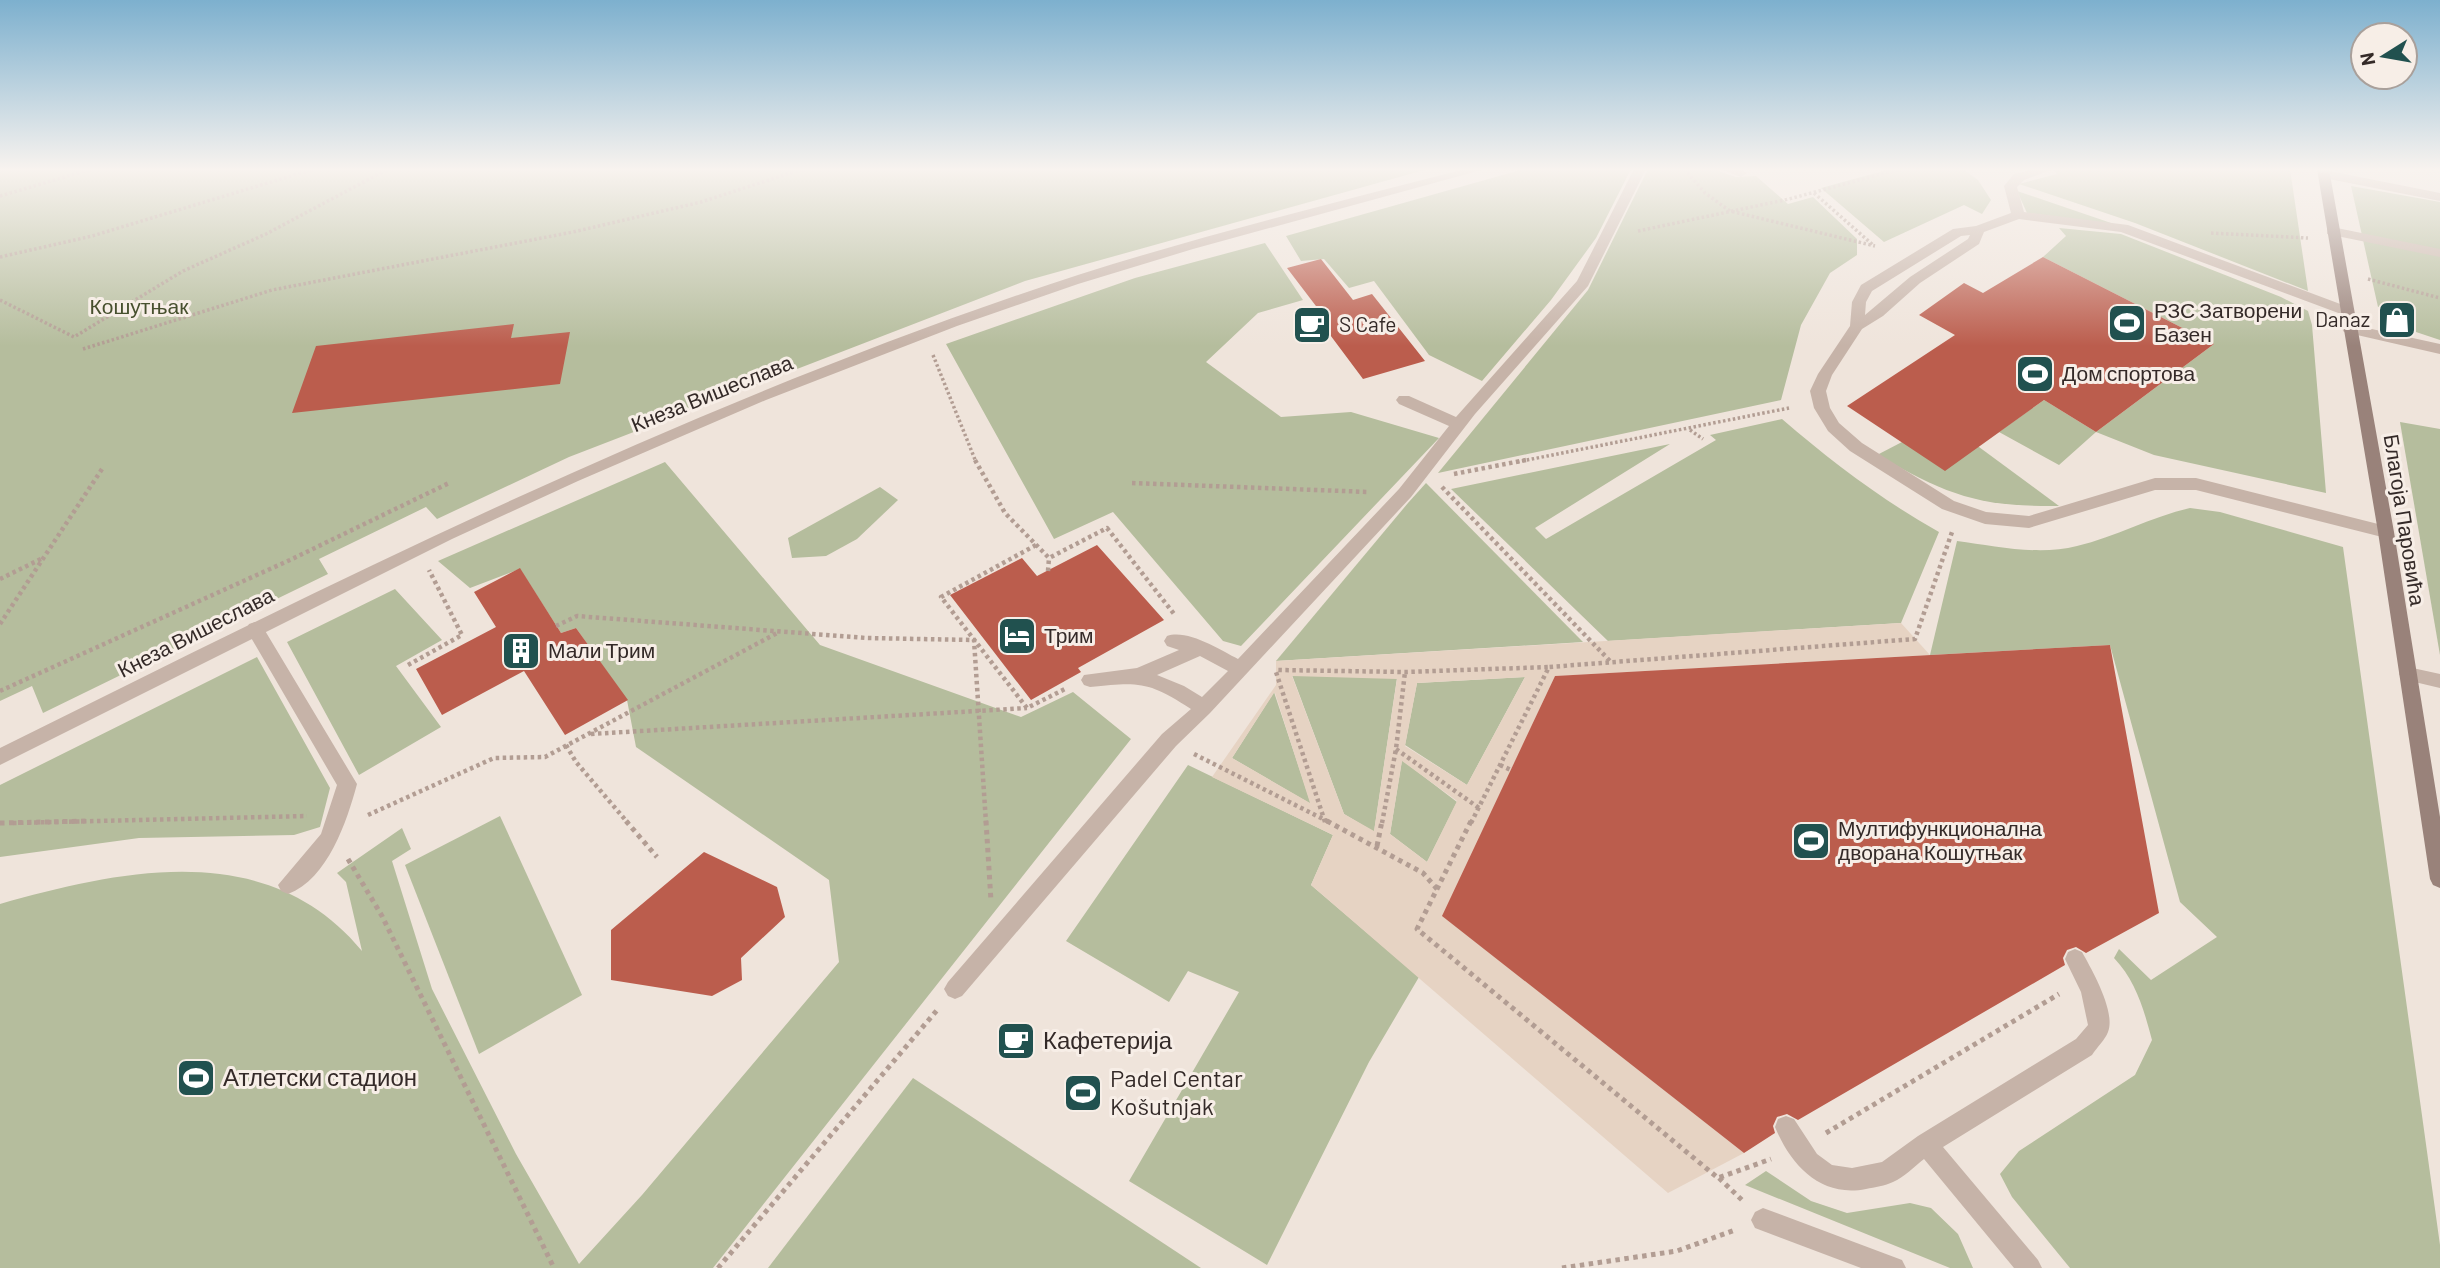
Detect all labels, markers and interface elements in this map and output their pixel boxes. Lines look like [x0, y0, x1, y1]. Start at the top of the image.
north arrow [2349, 21, 2419, 91]
text: N [2354, 51, 2379, 68]
park label: Кошутњак [90, 293, 189, 318]
place label: РЗС Затворени Базен [2154, 297, 2302, 346]
shop icon: Danaz [2376, 299, 2418, 341]
sports icon: РЗС Затворени Базен [2106, 302, 2148, 344]
cafe icon: S Cafe [1291, 304, 1333, 346]
place label: Danaz [2315, 306, 2370, 331]
place label: S Cafe [1339, 311, 1396, 336]
street label: Кнеза Вишеслава [627, 349, 796, 436]
sports icon: Дом спортова [2014, 353, 2056, 395]
place label: Дом спортова [2062, 360, 2196, 385]
street label: Благоја Паровића [2380, 432, 2431, 608]
street label: Кнеза Вишеслава [113, 581, 278, 682]
hotel icon: Трим [996, 615, 1038, 657]
place label: Трим [1044, 622, 1094, 647]
building icon: Мали Трим [500, 630, 542, 672]
place label: Мали Трим [548, 637, 655, 662]
place label: Мултифункционална дворана Кошутњак [1838, 815, 2042, 864]
sports icon: Мултифункционална дворана Кошутњак [1790, 820, 1832, 862]
cafe icon: Кафетерија [995, 1020, 1037, 1062]
place label: Кафетерија [1043, 1025, 1173, 1054]
sports icon: Атлетски стадион [175, 1057, 217, 1099]
place label: Атлетски стадион [223, 1062, 417, 1091]
place label: Padel Centar Košutnjak [1110, 1063, 1243, 1120]
sports icon: Padel Centar Košutnjak [1062, 1072, 1104, 1114]

